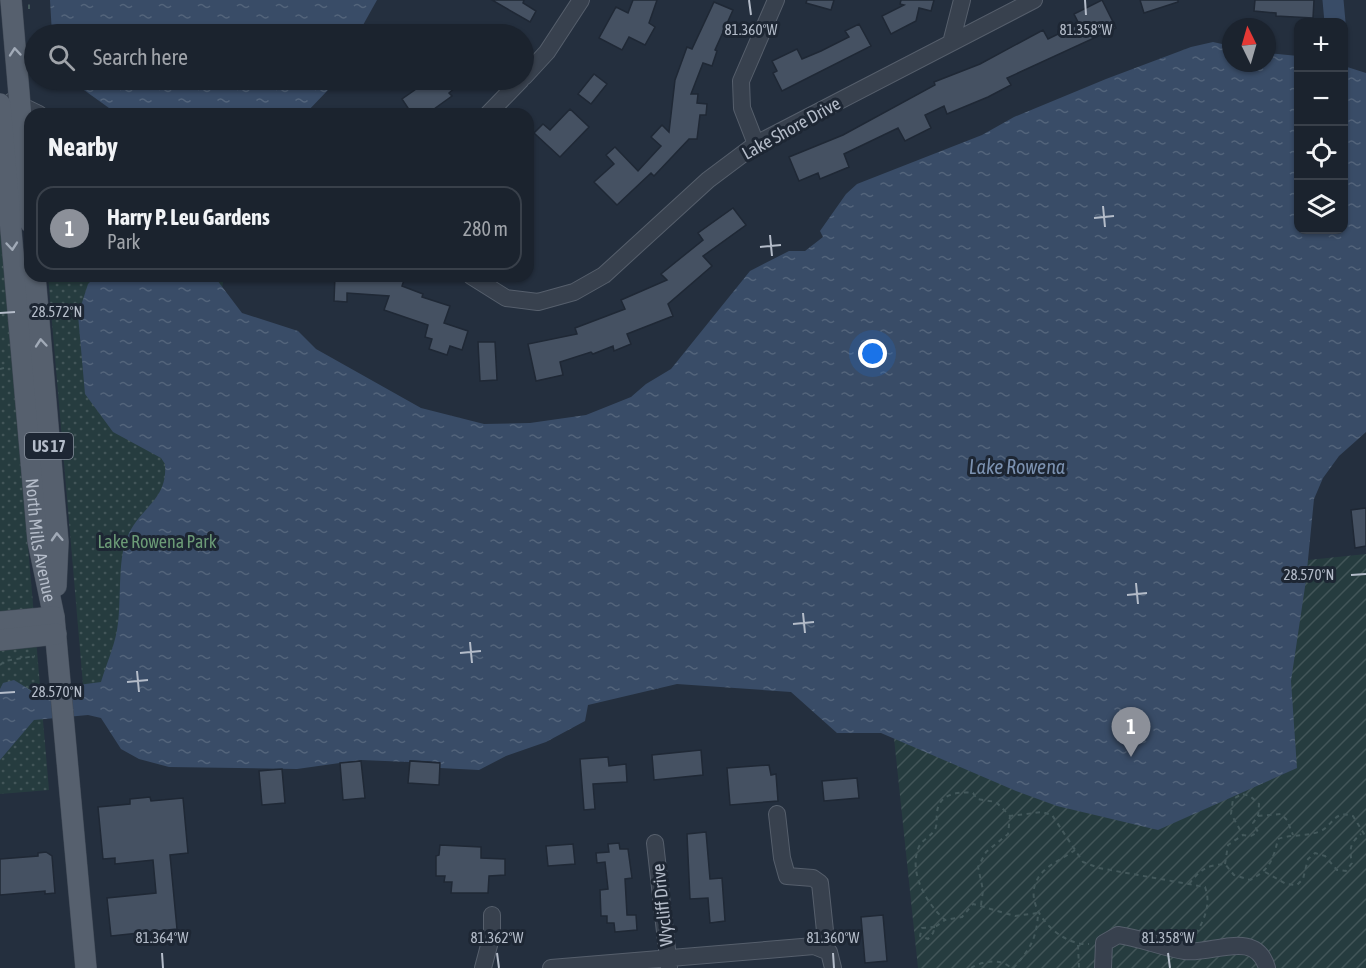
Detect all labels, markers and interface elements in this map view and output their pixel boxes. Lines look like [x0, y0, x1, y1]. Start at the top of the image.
north arrow [1222, 18, 1276, 72]
map controls [1294, 18, 1348, 234]
button: + [1294, 18, 1348, 72]
text: 81.360°W [725, 21, 778, 38]
text: 81.358°W [1060, 21, 1113, 38]
search box [24, 24, 534, 90]
icon: search [45, 41, 78, 74]
text: Search here [93, 44, 188, 70]
one-way arrow [9, 48, 22, 57]
button: − [1294, 72, 1348, 126]
street label: Lake Shore Drive [738, 92, 844, 164]
button: locate [1294, 126, 1348, 180]
text: Nearby [48, 132, 118, 162]
button: layers [1294, 180, 1348, 234]
text: Harry P. Leu Gardens [107, 204, 270, 230]
text: 1 [65, 217, 74, 240]
text: 280 m [463, 217, 508, 240]
text: Park [107, 230, 140, 253]
one-way arrow [6, 242, 19, 251]
text: 28.572°N [32, 303, 82, 320]
one-way arrow [34, 339, 47, 348]
your location [858, 339, 887, 368]
road number: US 17 [25, 433, 73, 459]
water label: Lake Rowena [969, 455, 1065, 478]
street label: North Mills Avenue [22, 477, 61, 604]
park label: Lake Rowena Park [97, 531, 217, 552]
one-way arrow [51, 533, 64, 542]
text: 28.570°N [1284, 566, 1334, 583]
text: 28.570°N [32, 683, 82, 700]
pin: 1 [1112, 708, 1150, 757]
street label: Wycliff Drive [647, 863, 677, 947]
text: 81.364°W [136, 929, 189, 946]
text: 81.362°W [471, 929, 524, 946]
text: 81.360°W [807, 929, 860, 946]
text: 81.358°W [1142, 929, 1195, 946]

